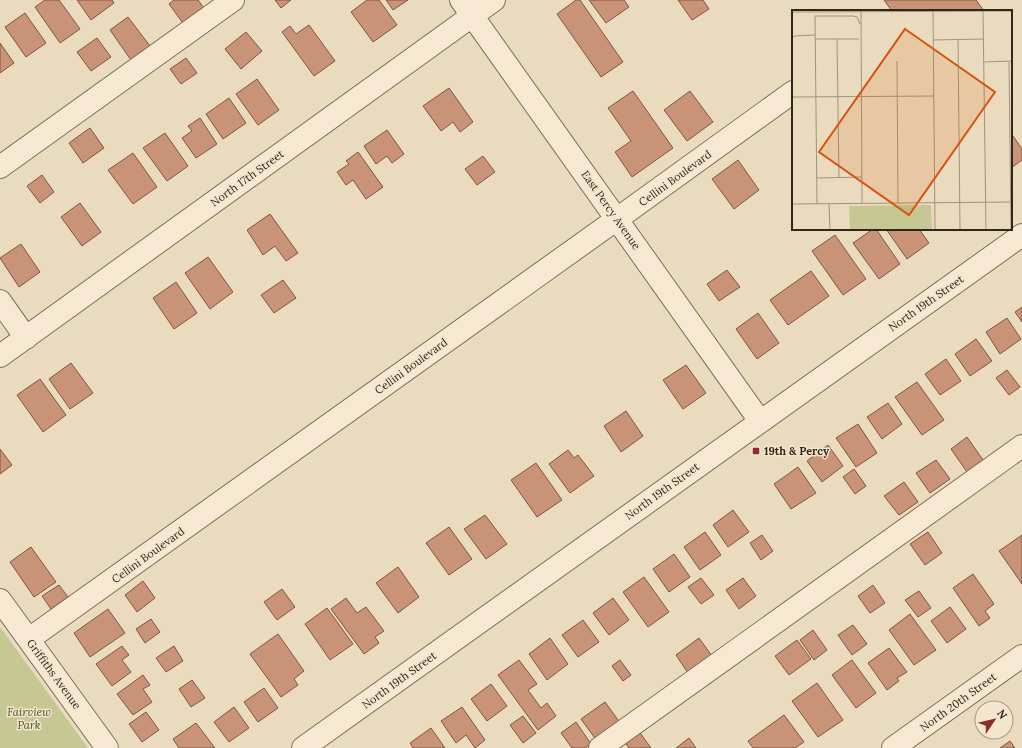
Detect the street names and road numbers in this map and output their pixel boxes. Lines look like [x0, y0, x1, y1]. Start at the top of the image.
street label: North 17th Street [208, 146, 287, 209]
street label: Cellini Boulevard [636, 147, 714, 209]
street label: East Percy Avenue [578, 168, 644, 252]
street label: North 19th Street [886, 271, 967, 334]
street label: Cellini Boulevard [372, 335, 450, 397]
street label: North 19th Street [622, 459, 703, 523]
street label: Cellini Boulevard [109, 524, 187, 586]
street label: Griffiths Avenue [24, 636, 84, 712]
street label: North 19th Street [359, 648, 440, 712]
street label: North 20th Street [917, 669, 1000, 734]

